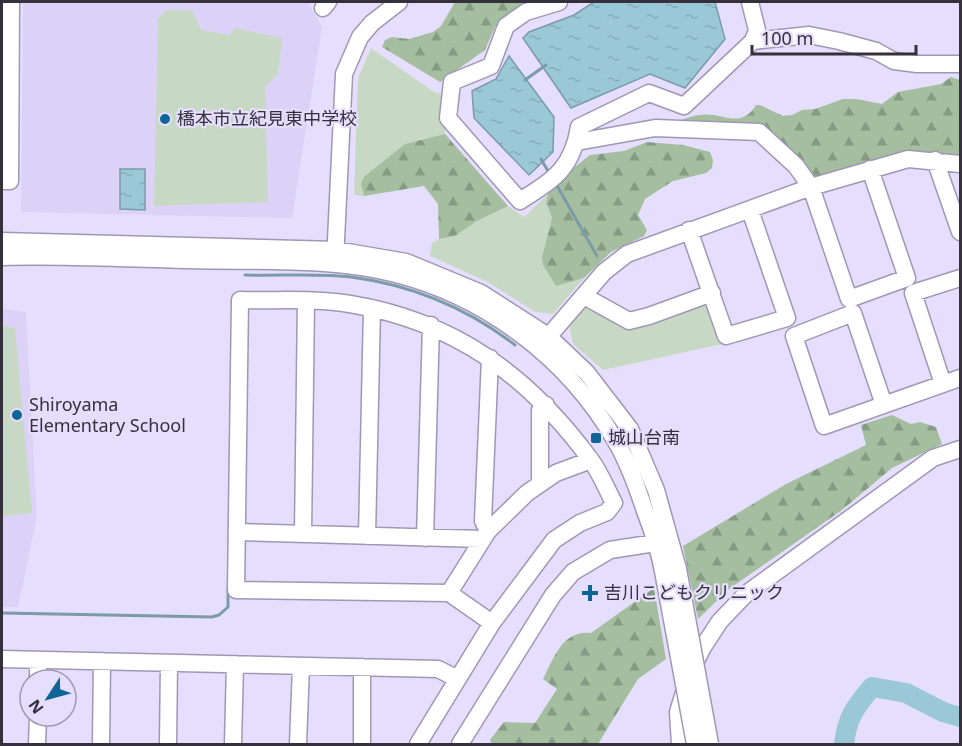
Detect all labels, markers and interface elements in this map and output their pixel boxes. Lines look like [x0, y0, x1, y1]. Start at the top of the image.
scale bar [752, 18, 916, 56]
text: 100 m [761, 26, 813, 50]
place label: 橋本市立紀見東中学校 [177, 106, 357, 130]
marker: 橋本市立紀見東中学校 [158, 112, 172, 126]
place label: Shiroyama Elementary School [29, 392, 186, 437]
marker: Shiroyama Elementary School [10, 408, 24, 422]
place label: 城山台南 [608, 425, 680, 449]
marker: 城山台南 [589, 431, 603, 445]
place label: 吉川こどもクリニック [604, 580, 784, 604]
marker: 吉川こどもクリニック [581, 584, 599, 602]
north arrow [18, 668, 78, 728]
text: N [23, 695, 49, 719]

